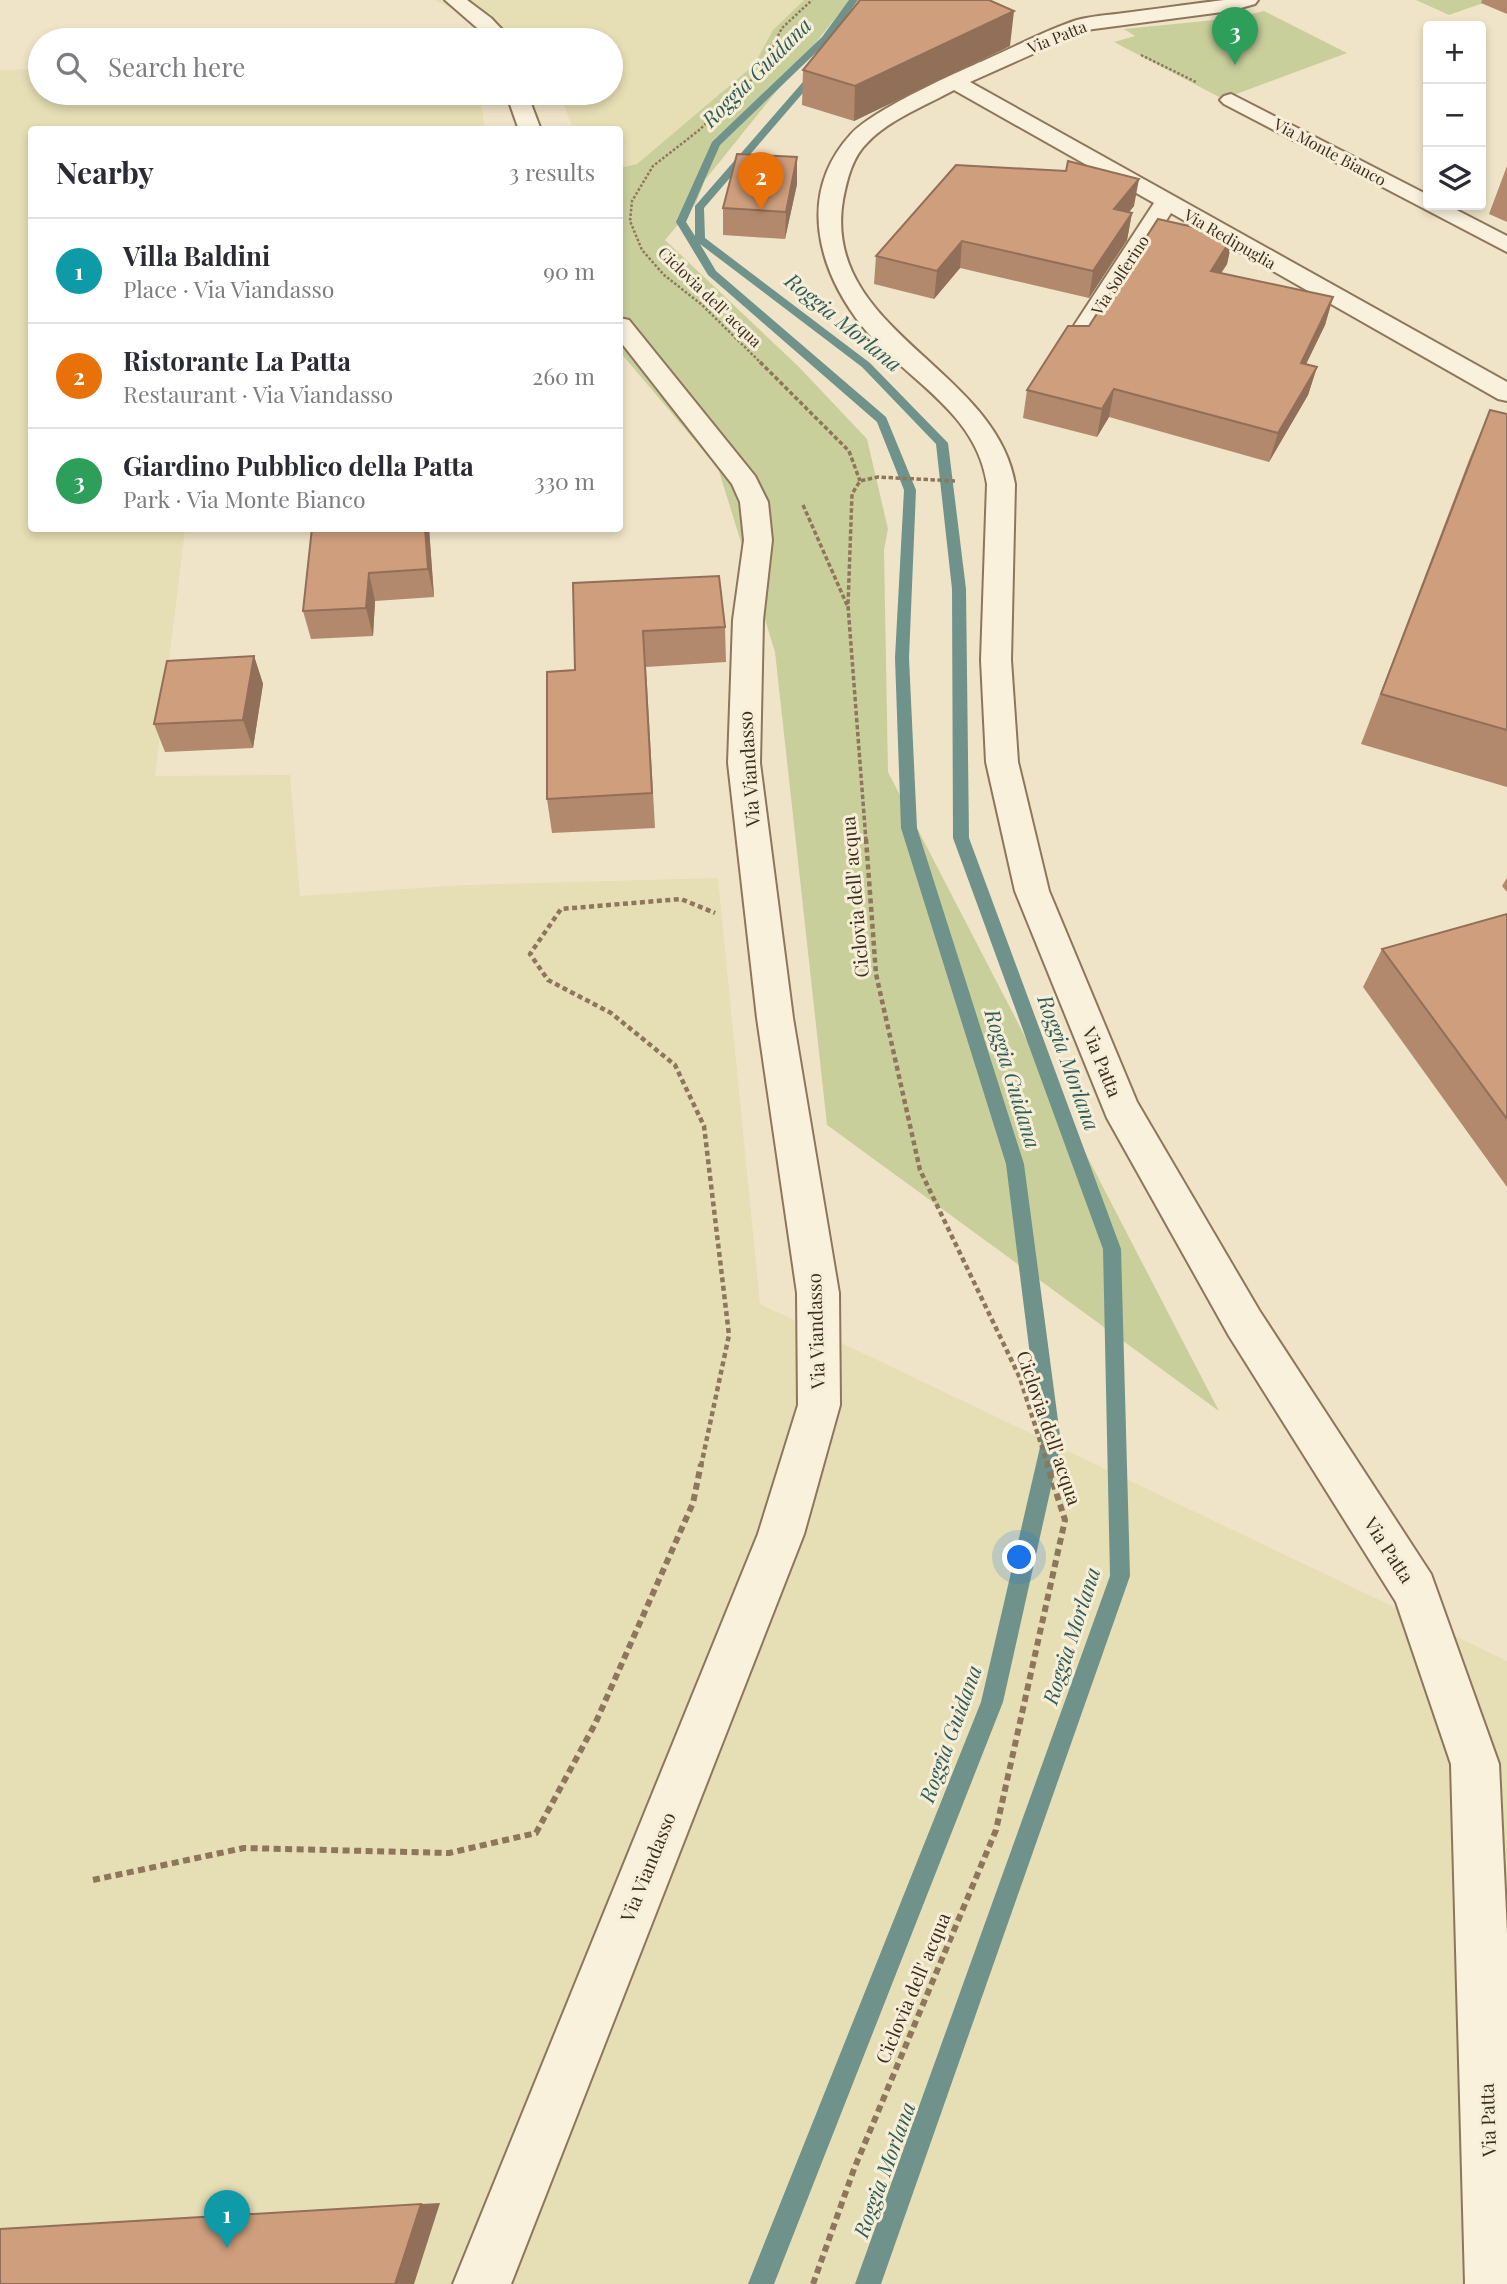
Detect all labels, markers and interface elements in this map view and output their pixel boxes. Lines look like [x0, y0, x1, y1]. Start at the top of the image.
pin: 3 [1212, 7, 1258, 65]
water label: Roggia Guidana [694, 11, 816, 133]
street label: Via Patta [1023, 15, 1089, 58]
map controls [1423, 21, 1486, 210]
button: + [1423, 21, 1486, 84]
search box [28, 28, 623, 105]
icon: search [52, 48, 90, 86]
text: Search here [108, 49, 245, 84]
button: − [1423, 84, 1486, 147]
street label: Via Monte Bianco [1269, 113, 1390, 190]
button: layers [1423, 147, 1486, 210]
text: Nearby [56, 152, 154, 192]
pin: 2 [738, 152, 784, 210]
text: 3 results [509, 156, 595, 187]
street label: Via Redipuglia [1180, 203, 1280, 273]
street label: Via Solferino [1085, 231, 1153, 320]
text: Villa Baldini [123, 238, 270, 273]
street label: Ciclovia dell' acqua [654, 242, 767, 351]
text: 1 [75, 255, 83, 286]
text: 90 m [543, 255, 595, 286]
water label: Roggia Morlana [779, 265, 908, 377]
text: Place · Via Viandasso [123, 273, 334, 304]
text: Ristorante La Patta [123, 343, 351, 378]
text: 2 [73, 360, 85, 391]
text: 260 m [532, 360, 595, 391]
text: Restaurant · Via Viandasso [123, 378, 393, 409]
text: Giardino Pubblico della Patta [123, 448, 474, 483]
text: 3 [73, 465, 85, 496]
text: 330 m [534, 465, 595, 496]
text: Park · Via Monte Bianco [123, 483, 366, 514]
street label: Via Viandasso [731, 710, 765, 829]
street label: Ciclovia dell' acqua [834, 815, 874, 979]
water label: Roggia Morlana [1032, 990, 1107, 1134]
water label: Roggia Guidana [979, 1004, 1048, 1151]
street label: Via Patta [1077, 1022, 1129, 1101]
street label: Via Viandasso [800, 1273, 830, 1390]
street label: Ciclovia dell' acqua [1011, 1347, 1089, 1509]
street label: Via Patta [1358, 1511, 1421, 1588]
your location [1002, 1540, 1036, 1574]
water label: Roggia Morlana [1034, 1563, 1105, 1708]
water label: Roggia Guidana [911, 1661, 987, 1807]
street label: Via Viandasso [613, 1808, 681, 1926]
street label: Ciclovia dell' acqua [869, 1908, 956, 2067]
street label: Via Patta [1473, 2082, 1501, 2158]
water label: Roggia Morlana [845, 2098, 921, 2242]
pin: 1 [204, 2190, 250, 2248]

